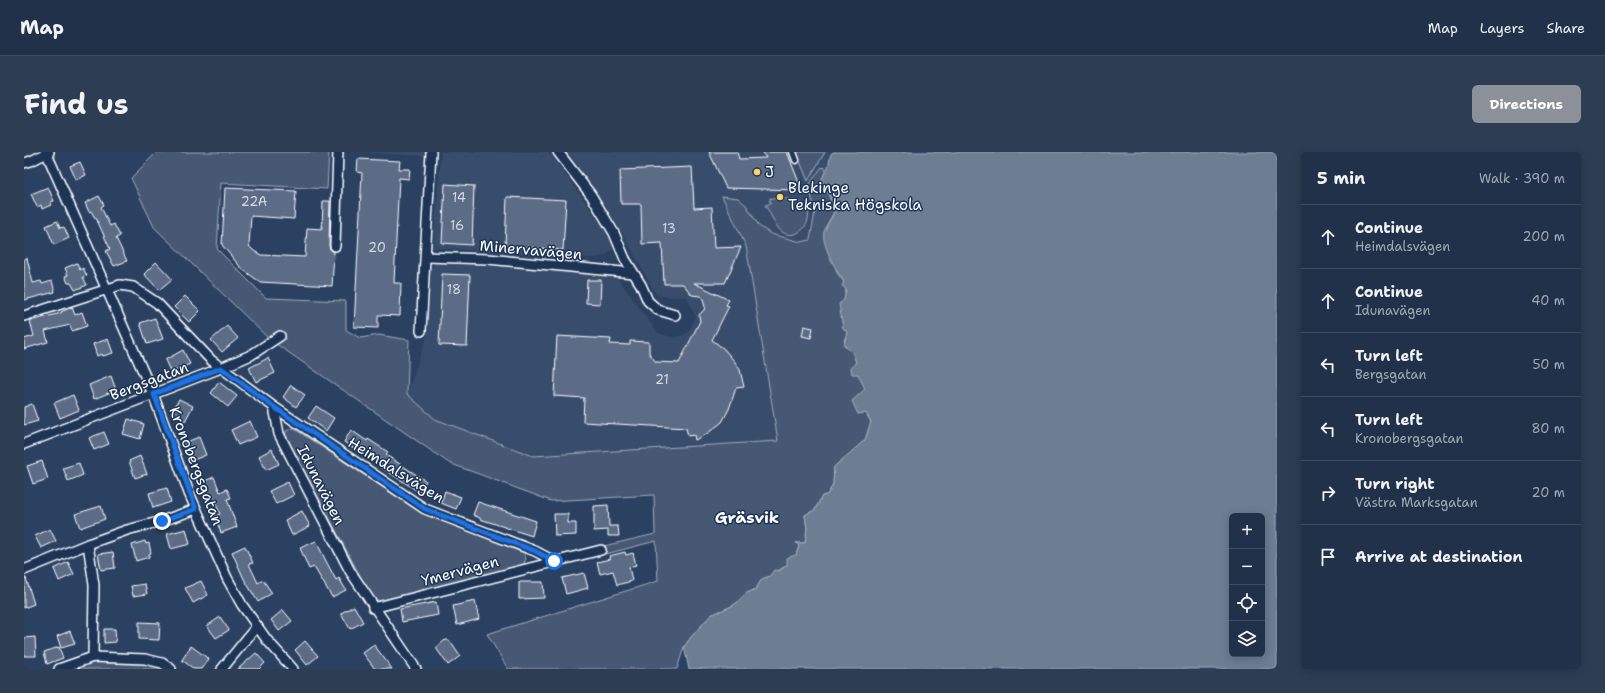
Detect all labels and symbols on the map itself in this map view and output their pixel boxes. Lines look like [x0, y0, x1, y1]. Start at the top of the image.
place label: J [765, 162, 774, 182]
marker: J [752, 167, 762, 177]
place label: Blekinge Tekniska Högskola [788, 178, 923, 215]
house number: 14 [452, 189, 466, 206]
marker: Blekinge Tekniska Högskola [775, 192, 785, 202]
house number: 22A [241, 193, 267, 210]
house number: 16 [450, 217, 464, 234]
house number: 13 [662, 220, 676, 237]
street label: Minervavägen [479, 236, 583, 264]
house number: 20 [368, 239, 386, 256]
house number: 18 [447, 281, 461, 298]
street label: Bergsgatan [107, 357, 191, 405]
house number: 21 [655, 371, 669, 388]
street label: Kronobergsgatan [164, 404, 228, 528]
street label: Heimdalsvägen [344, 432, 448, 508]
street label: Idunavägen [292, 442, 350, 528]
district label: Gräsvik [715, 507, 779, 528]
route end [153, 512, 171, 530]
street label: Ymervägen [419, 551, 501, 591]
route start [545, 552, 563, 570]

